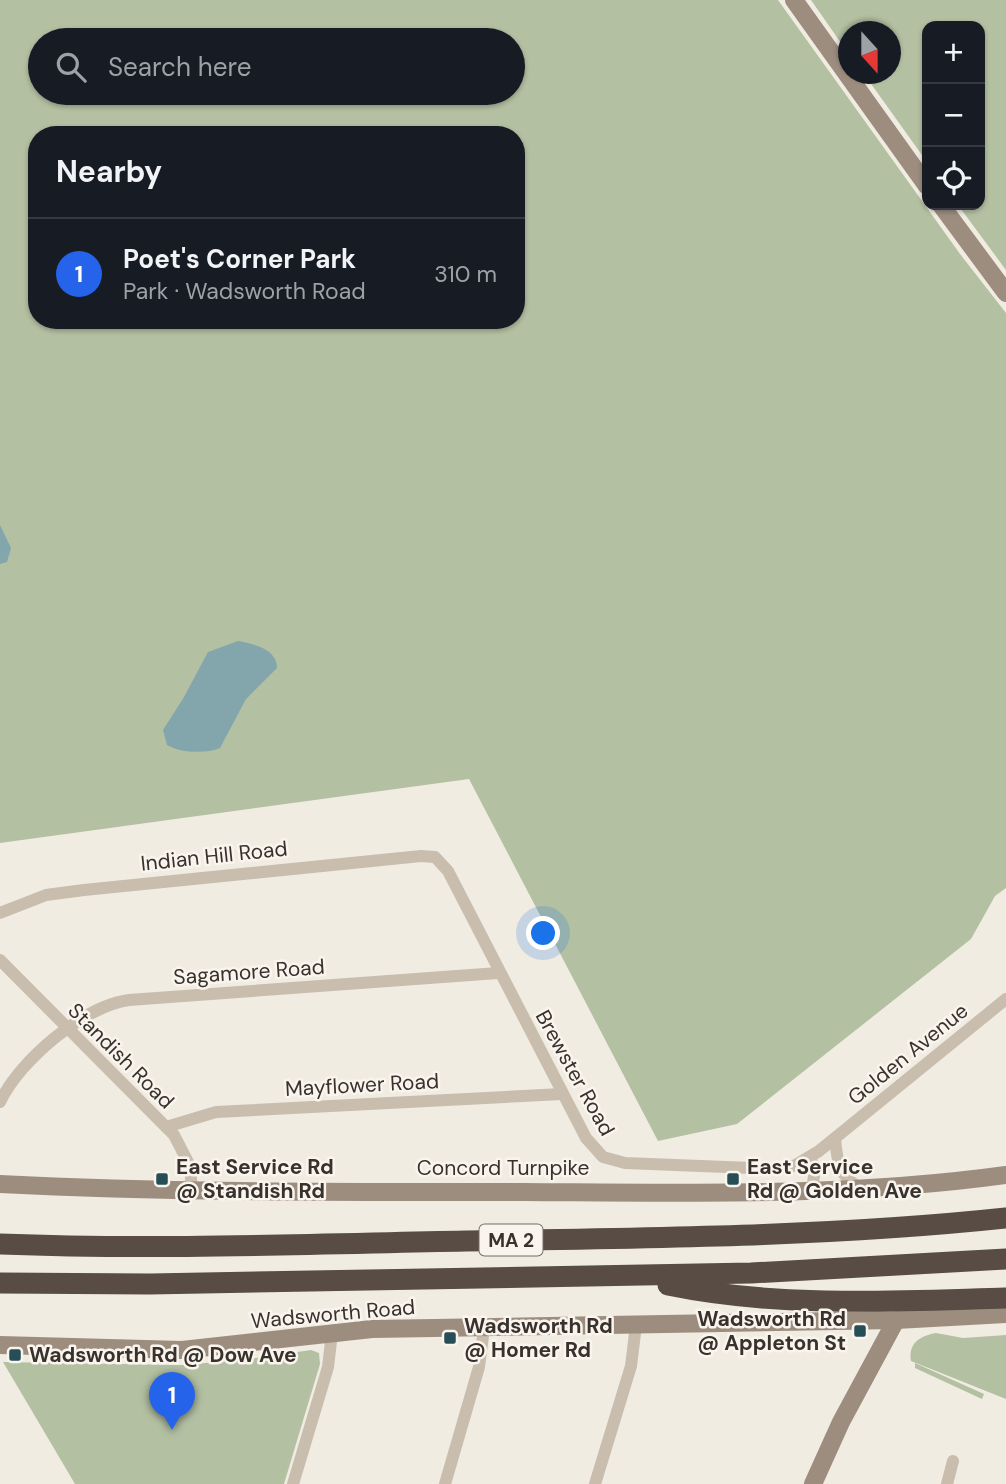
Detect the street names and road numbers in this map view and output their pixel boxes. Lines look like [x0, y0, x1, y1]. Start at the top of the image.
street label: Indian Hill Road [139, 834, 289, 878]
street label: Sagamore Road [172, 953, 326, 991]
street label: Standish Road [62, 997, 180, 1115]
street label: Golden Avenue [842, 997, 974, 1111]
street label: Brewster Road [529, 1005, 621, 1141]
street label: Mayflower Road [284, 1067, 440, 1103]
street label: Concord Turnpike [417, 1154, 589, 1182]
road number: MA 2 [480, 1224, 542, 1256]
street label: Wadsworth Road [250, 1293, 416, 1335]

